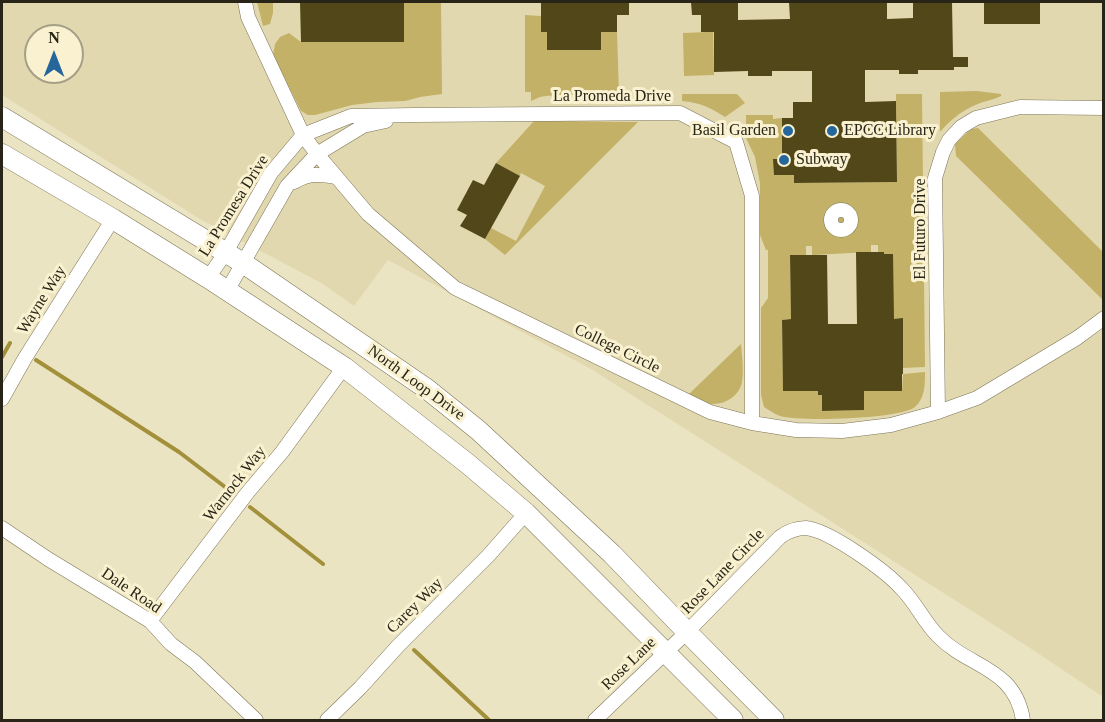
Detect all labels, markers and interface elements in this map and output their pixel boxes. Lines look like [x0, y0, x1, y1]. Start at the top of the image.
north arrow [24, 24, 84, 84]
text: N [48, 29, 60, 46]
street label: La Promeda Drive [553, 87, 671, 107]
place label: Basil Garden [692, 121, 776, 141]
place label: EPCC Library [844, 121, 936, 141]
marker: Basil Garden [781, 124, 795, 138]
marker: EPCC Library [825, 124, 839, 138]
place label: Subway [796, 150, 848, 170]
street label: La Promesa Drive [195, 152, 273, 260]
marker: Subway [777, 153, 791, 167]
street label: El Futuro Drive [911, 178, 931, 280]
street label: Wayne Way [13, 262, 71, 338]
street label: College Circle [571, 320, 663, 378]
street label: North Loop Drive [364, 341, 468, 425]
street label: Warnock Way [200, 443, 270, 525]
street label: Rose Lane Circle [678, 525, 768, 619]
street label: Dale Road [97, 564, 165, 618]
street label: Carey Way [383, 574, 447, 638]
street label: Rose Lane [598, 633, 660, 695]

